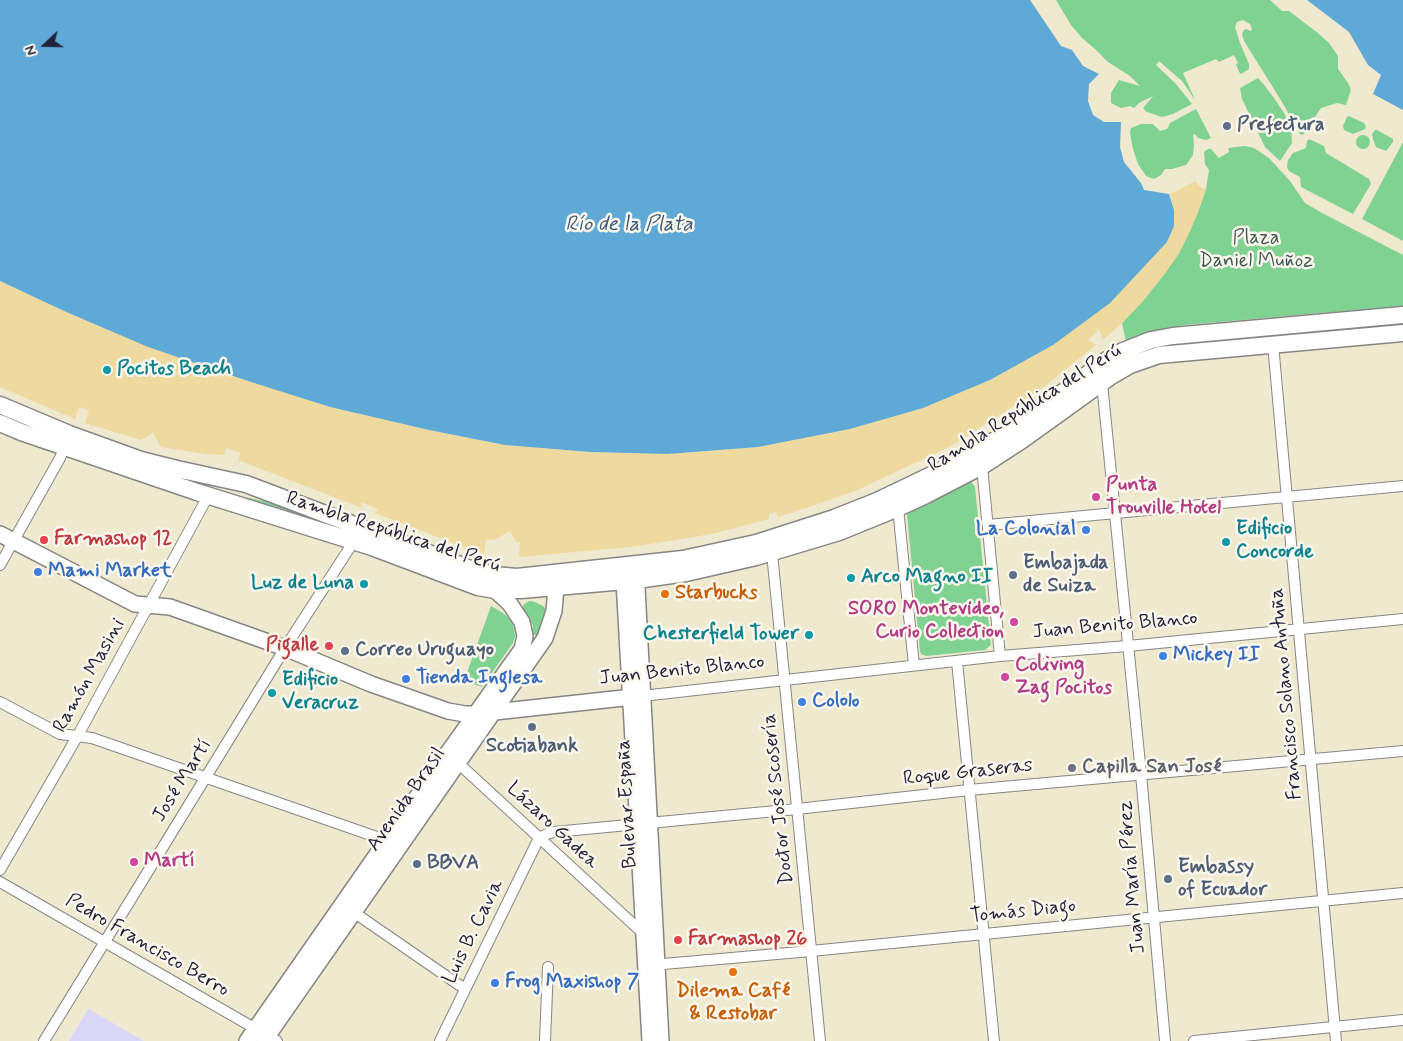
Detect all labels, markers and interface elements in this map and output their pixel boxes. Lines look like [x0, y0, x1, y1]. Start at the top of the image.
north arrow [20, 20, 70, 70]
text: N [21, 43, 41, 58]
place label: Prefectura [1237, 114, 1325, 138]
marker: Prefectura [1221, 120, 1233, 132]
water label: Río de la Plata [565, 213, 693, 239]
park label: Plaza Daniel Muñoz [1199, 227, 1313, 274]
street label: Rambla República del Perú [924, 340, 1126, 478]
place label: Pocitos Beach [117, 358, 231, 382]
marker: Pocitos Beach [101, 364, 113, 376]
place label: Punta Trouville Hotel [1106, 474, 1221, 521]
street label: Rambla República del Perú [283, 487, 503, 579]
marker: Punta Trouville Hotel [1090, 491, 1102, 503]
place label: La Colonial [976, 518, 1076, 542]
place label: Edificio Concorde [1236, 518, 1314, 565]
marker: La Colonial [1080, 524, 1092, 536]
place label: Farmashop 12 [54, 528, 172, 552]
marker: Farmashop 12 [38, 534, 50, 546]
marker: Edificio Concorde [1220, 536, 1232, 548]
place label: Embajada de Suiza [1023, 552, 1109, 599]
place label: Mami Market [48, 560, 172, 584]
marker: Mami Market [32, 566, 44, 578]
place label: Arco Magno II [861, 566, 993, 590]
marker: Embajada de Suiza [1007, 569, 1019, 581]
place label: Luz de Luna [251, 572, 354, 596]
marker: Arco Magno II [845, 572, 857, 584]
marker: Luz de Luna [358, 578, 370, 590]
place label: Starbucks [675, 582, 757, 606]
street label: Francisco Solano Antuña [1266, 587, 1308, 801]
marker: Starbucks [659, 588, 671, 600]
place label: SORO Montevideo, Curio Collection [848, 598, 1004, 645]
street label: Juan Benito Blanco [1031, 607, 1199, 645]
street label: Ramón Masini [49, 615, 131, 737]
marker: SORO Montevideo, Curio Collection [1008, 616, 1020, 628]
place label: Chesterfield Tower [643, 623, 799, 647]
marker: Chesterfield Tower [803, 629, 815, 641]
place label: Pigalle [266, 634, 319, 658]
place label: Correo Uruguayo [355, 639, 494, 663]
marker: Pigalle [323, 640, 335, 652]
place label: Mickey II [1173, 644, 1260, 668]
marker: Correo Uruguayo [339, 645, 351, 657]
street label: Juan Benito Blanco [598, 650, 766, 692]
marker: Mickey II [1157, 650, 1169, 662]
place label: Coliving Zag Pocitos [1015, 654, 1112, 701]
place label: Tienda Inglesa [416, 667, 542, 691]
place label: Edificio Veracruz [282, 669, 359, 716]
marker: Coliving Zag Pocitos [999, 671, 1011, 683]
marker: Tienda Inglesa [400, 673, 412, 685]
marker: Edificio Veracruz [266, 687, 278, 699]
place label: Cololo [812, 690, 859, 714]
marker: Cololo [796, 696, 808, 708]
street label: Doctor José Scosería [758, 712, 800, 886]
marker: Scotiabank [526, 721, 538, 733]
street label: José Martí [148, 735, 218, 827]
place label: Scotiabank [486, 735, 578, 759]
street label: Bulevar España [613, 739, 643, 869]
street label: Avenida Brasil [362, 743, 452, 857]
street label: Roque Graseras [902, 754, 1034, 792]
place label: Capilla San José [1082, 756, 1221, 780]
marker: Capilla San José [1066, 762, 1078, 774]
street label: Lázaro Gadea [501, 777, 603, 875]
street label: Juan María Pérez [1114, 799, 1152, 955]
place label: Martí [144, 850, 195, 874]
place label: BBVA [427, 852, 479, 876]
marker: Martí [128, 856, 140, 868]
place label: Embassy of Ecuador [1178, 856, 1267, 903]
marker: BBVA [411, 858, 423, 870]
marker: Embassy of Ecuador [1162, 873, 1174, 885]
street label: Luis B. Cavia [438, 876, 510, 988]
street label: Pedro Francisco Berro [61, 889, 233, 1003]
street label: Tomás Diago [969, 895, 1077, 929]
place label: Farmashop 26 [688, 928, 807, 952]
marker: Farmashop 26 [672, 934, 684, 946]
marker: Dilema Café & Restobar [727, 966, 739, 978]
place label: Frog Maxishop 7 [505, 971, 639, 995]
marker: Frog Maxishop 7 [489, 977, 501, 989]
place label: Dilema Café & Restobar [676, 980, 790, 1027]

